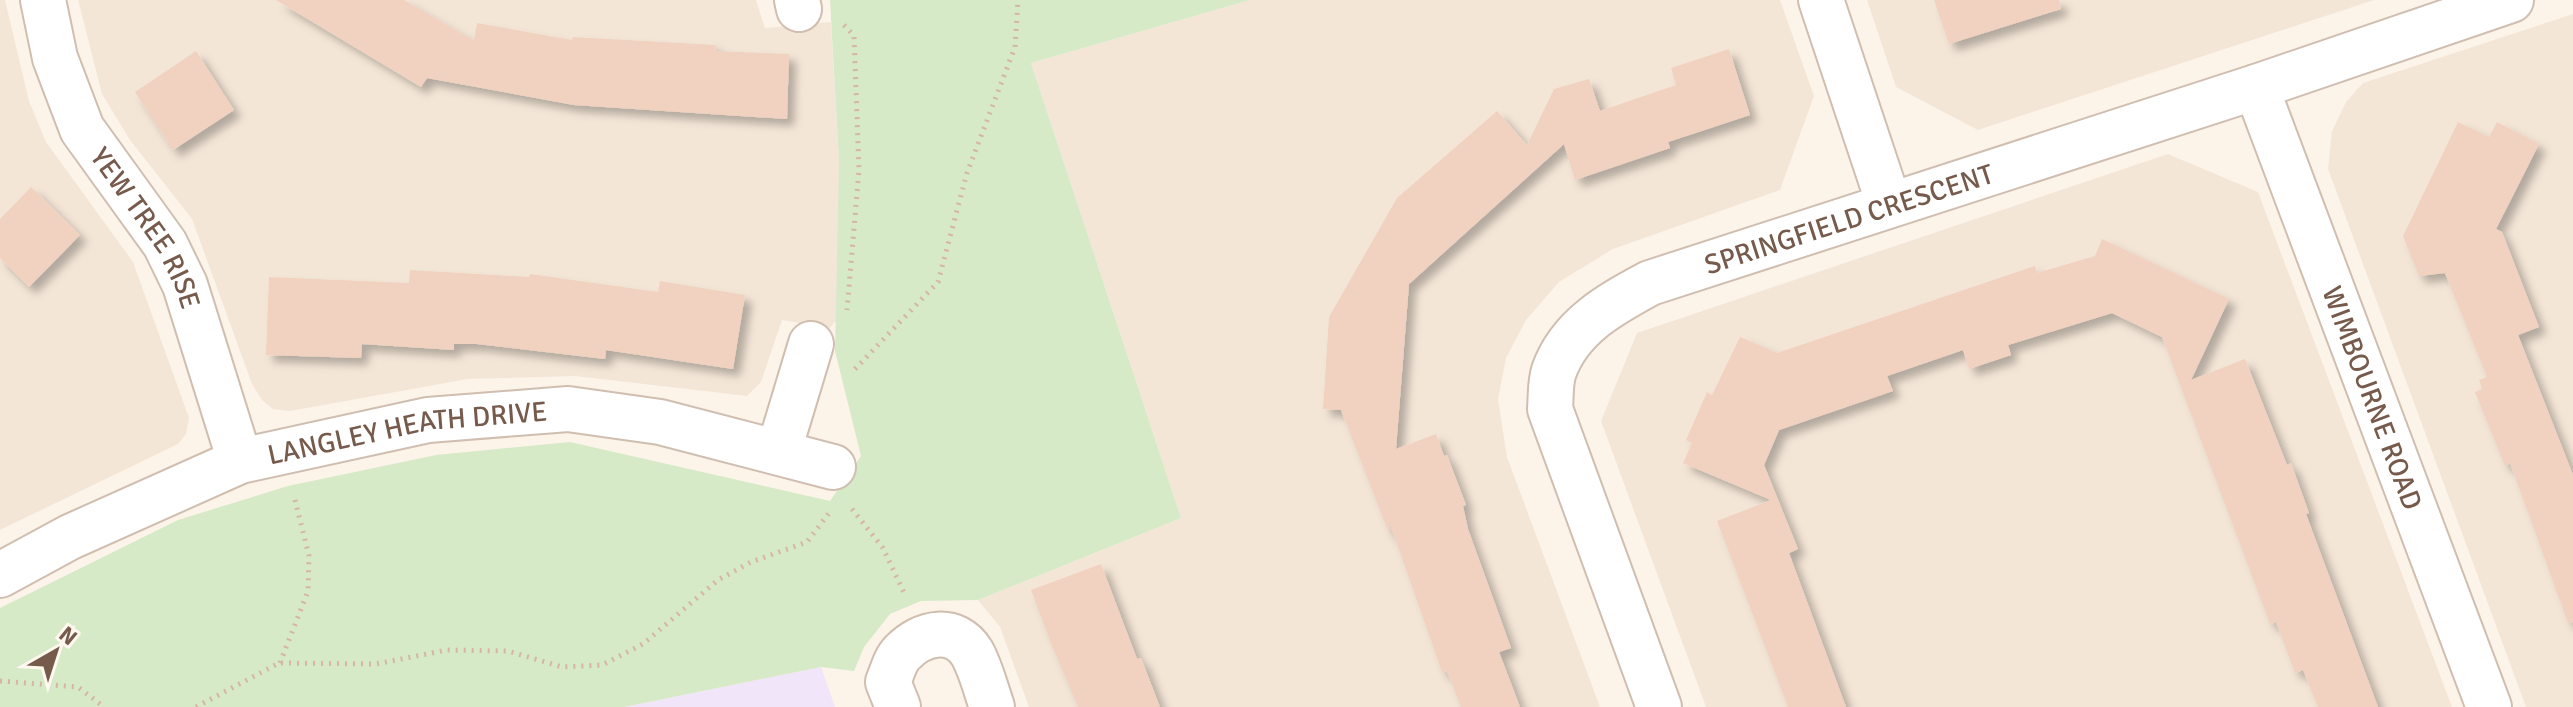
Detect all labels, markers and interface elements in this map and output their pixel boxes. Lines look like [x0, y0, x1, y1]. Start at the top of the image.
street label: YEW TREE RISE [83, 141, 207, 313]
street label: SPRINGFIELD CRESCENT [1700, 157, 1998, 282]
street label: WIMBOURNE ROAD [2314, 282, 2429, 515]
street label: LANGLEY HEATH DRIVE [264, 395, 548, 473]
north arrow [16, 611, 96, 691]
text: N [54, 621, 83, 651]

